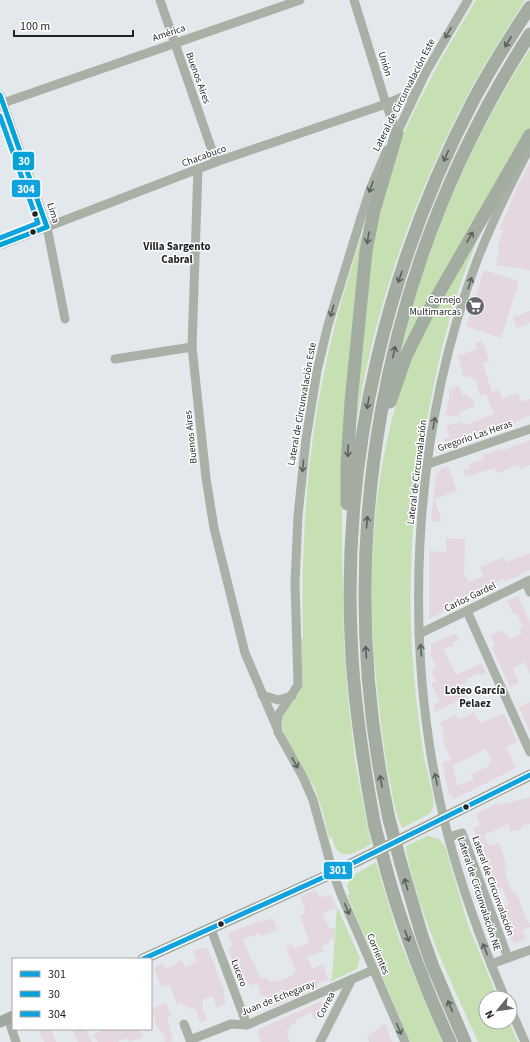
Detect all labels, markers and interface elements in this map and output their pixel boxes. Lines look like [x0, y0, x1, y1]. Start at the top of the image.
scale bar [14, 12, 133, 38]
text: 100 m [20, 18, 50, 35]
street label: América [151, 21, 187, 45]
one-way arrow [444, 27, 452, 39]
street label: Lateral de Circunvalación Este [369, 36, 439, 154]
one-way arrow [503, 36, 511, 48]
street label: Buenos Aires [182, 50, 214, 106]
street label: Unión [375, 50, 395, 78]
street label: Chacabuco [180, 141, 228, 171]
one-way arrow [442, 150, 449, 162]
line badge: 30 [12, 151, 35, 171]
text: 30 [18, 154, 30, 169]
line badge: 304 [11, 179, 41, 198]
one-way arrow [367, 181, 375, 193]
text: 304 [17, 182, 35, 197]
street label: Lima [43, 201, 63, 225]
unlabelled marker [30, 209, 40, 219]
unlabelled marker [28, 227, 38, 237]
one-way arrow [364, 231, 372, 244]
one-way arrow [467, 232, 475, 244]
district label: Villa Sargento Cabral [142, 239, 211, 267]
one-way arrow [395, 271, 403, 283]
one-way arrow [466, 278, 474, 290]
place label: Cornejo Multimarcas [410, 293, 461, 319]
supermarket icon: Cornejo Multimarcas [464, 295, 486, 317]
one-way arrow [328, 304, 335, 317]
street label: Lateral de Circunvalación Este [284, 341, 320, 467]
one-way arrow [390, 346, 398, 359]
one-way arrow [364, 396, 372, 409]
street label: Buenos Aires [181, 410, 201, 464]
one-way arrow [430, 417, 438, 430]
street label: Gregorio Las Heras [436, 417, 514, 455]
street label: Lateral de Circunvalación [404, 419, 430, 525]
one-way arrow [344, 444, 351, 457]
one-way arrow [299, 459, 306, 472]
one-way arrow [364, 516, 371, 529]
street label: Carlos Gardel [442, 578, 499, 616]
one-way arrow [417, 644, 424, 657]
one-way arrow [363, 646, 370, 659]
district label: Loteo García Pelaez [445, 683, 505, 711]
one-way arrow [292, 757, 300, 769]
one-way arrow [432, 773, 440, 786]
one-way arrow [377, 775, 385, 788]
unlabelled marker [461, 802, 471, 812]
street label: Lateral de Circunvalación [468, 834, 518, 938]
street label: Lateral de Circunvalación NE [454, 835, 504, 953]
line badge: 301 [323, 861, 353, 880]
text: 301 [329, 863, 347, 878]
one-way arrow [402, 878, 409, 891]
one-way arrow [344, 903, 352, 915]
unlabelled marker [216, 919, 226, 929]
one-way arrow [403, 930, 411, 942]
street label: Corrientes [363, 931, 393, 977]
one-way arrow [481, 944, 488, 956]
street label: Lucero [228, 957, 250, 989]
legend [12, 958, 152, 1030]
text: 301 [48, 966, 66, 983]
street label: Juan de Echegaray [239, 977, 317, 1019]
text: 30 [48, 986, 60, 1003]
street label: Correa [313, 989, 339, 1021]
north arrow [478, 990, 518, 1030]
one-way arrow [445, 1001, 453, 1013]
text: 304 [48, 1006, 66, 1023]
text: N [481, 1008, 498, 1021]
one-way arrow [396, 1022, 403, 1034]

